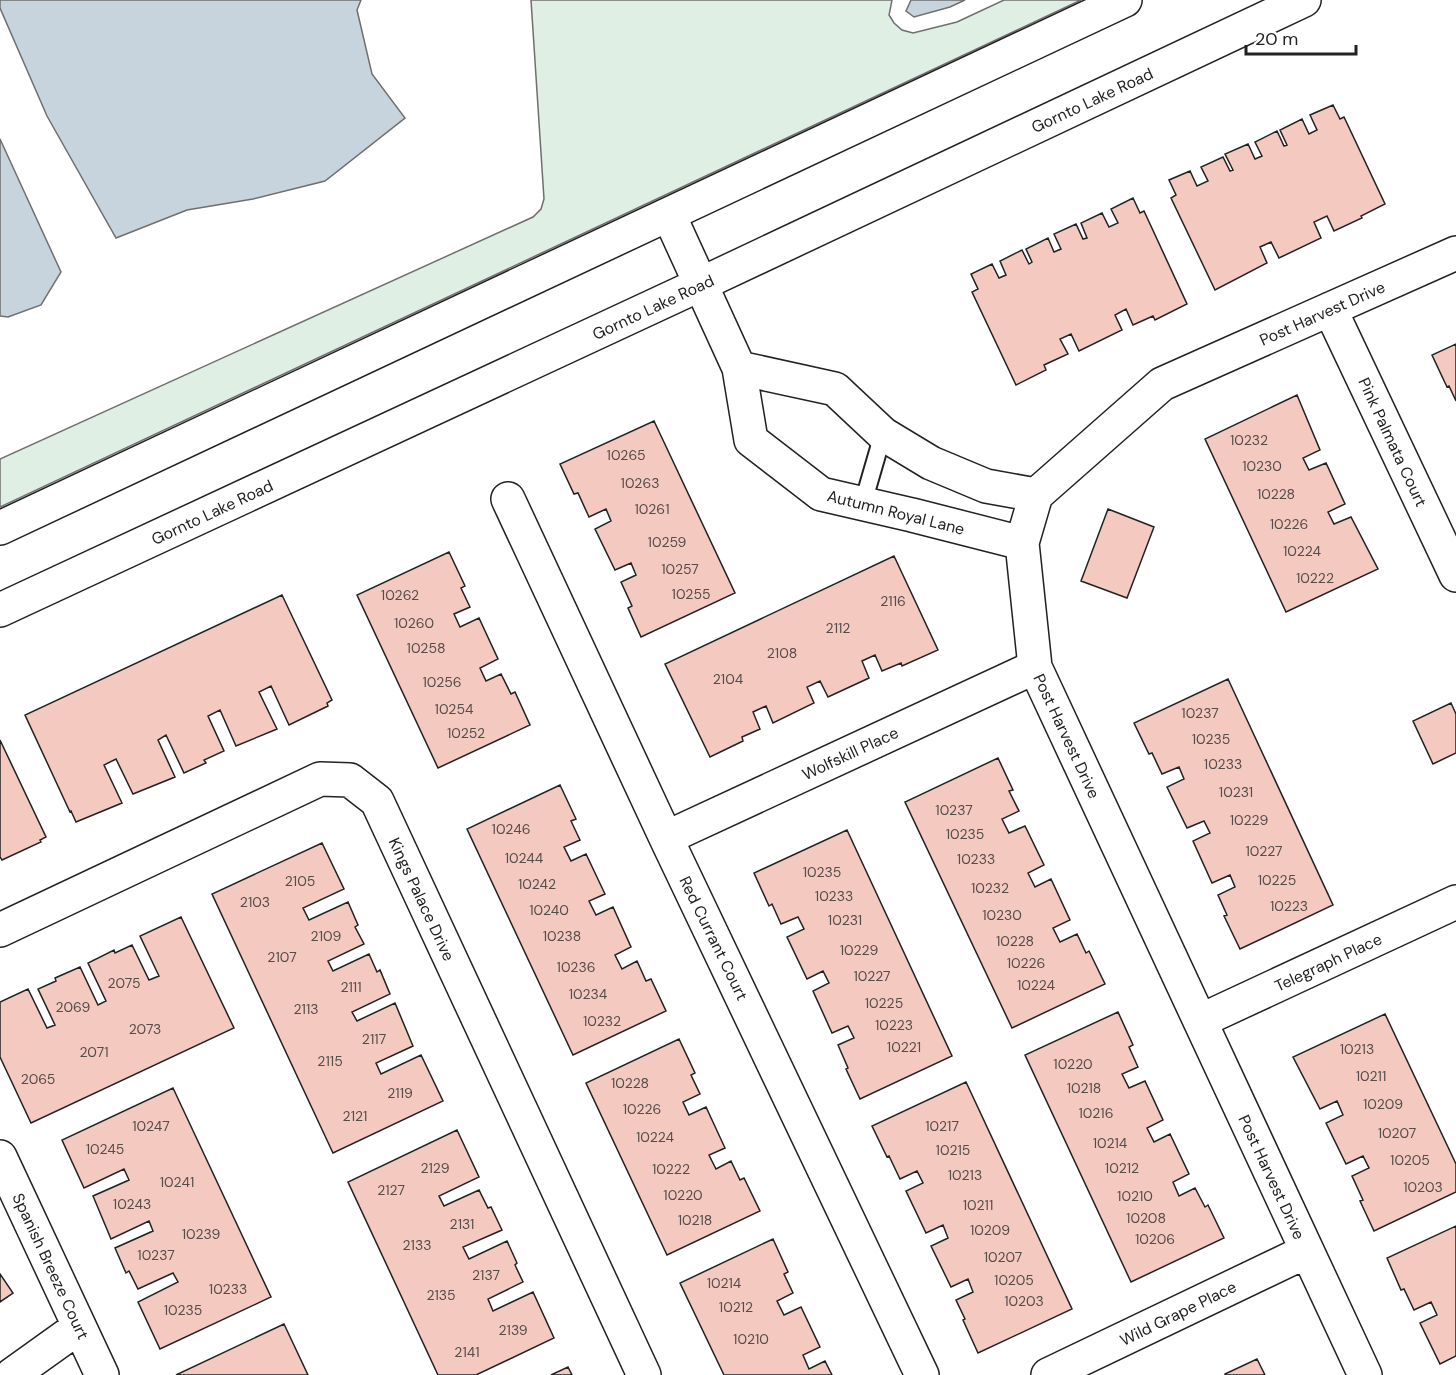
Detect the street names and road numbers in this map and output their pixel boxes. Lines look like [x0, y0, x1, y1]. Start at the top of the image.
street label: Gornto Lake Road [1028, 63, 1156, 138]
street label: Gornto Lake Road [589, 270, 717, 345]
street label: Post Harvest Drive [1256, 276, 1388, 351]
street label: Pink Palmata Court [1353, 374, 1432, 510]
street label: Gornto Lake Road [148, 475, 276, 550]
street label: Autumn Royal Lane [825, 485, 967, 540]
street label: Post Harvest Drive [1028, 670, 1105, 802]
street label: Wolfskill Place [799, 722, 902, 785]
street label: Kings Palace Drive [384, 834, 459, 964]
street label: Red Currant Court [674, 873, 753, 1004]
street label: Telegraph Place [1271, 928, 1385, 996]
street label: Post Harvest Drive [1233, 1111, 1310, 1243]
street label: Spanish Breeze Court [7, 1190, 94, 1343]
street label: Wild Grape Place [1117, 1276, 1240, 1351]

